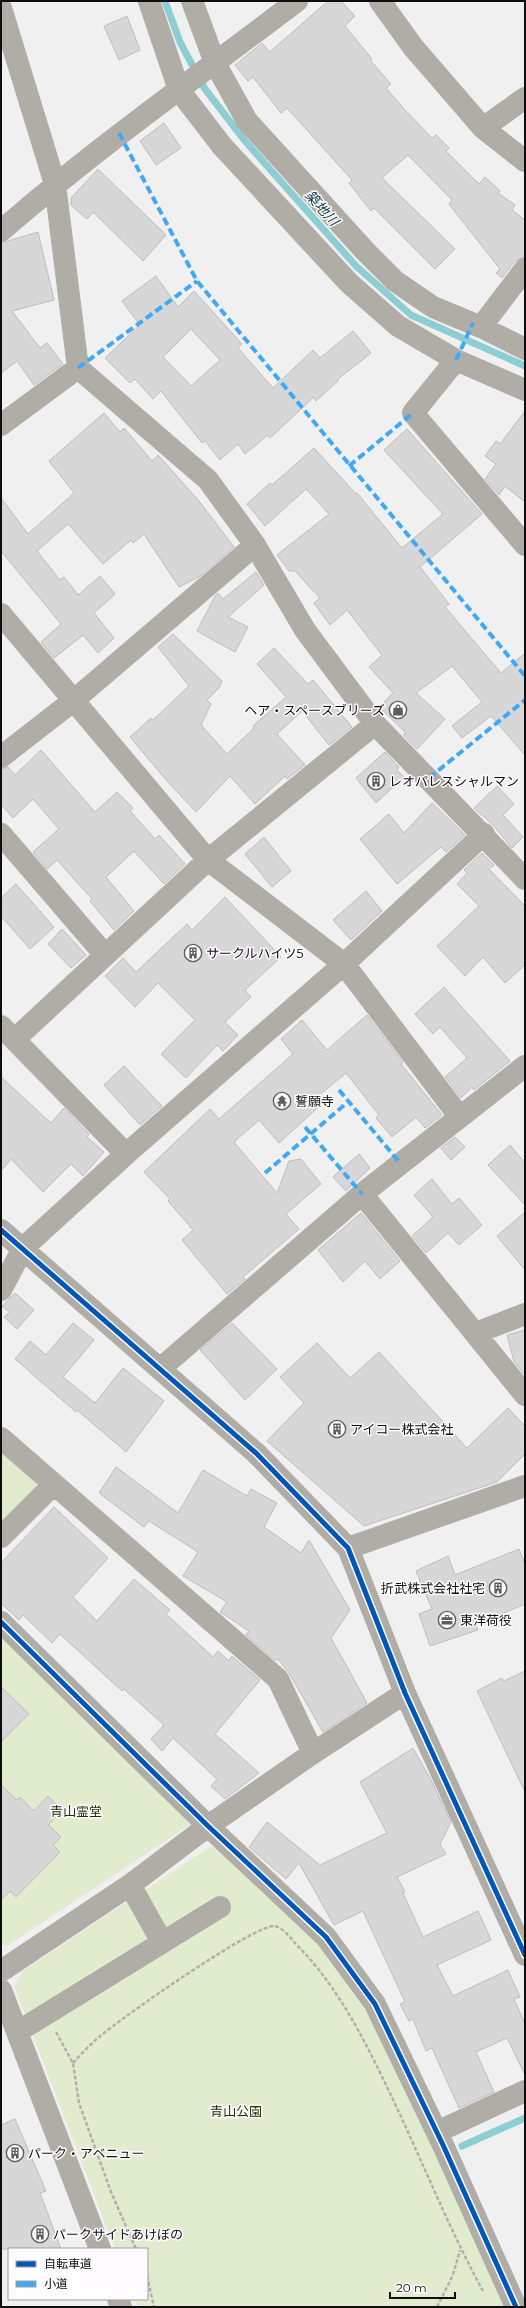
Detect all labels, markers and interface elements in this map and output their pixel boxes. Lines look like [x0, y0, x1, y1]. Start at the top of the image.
water label: 築地川 [301, 186, 344, 231]
shop icon: ヘア・スペースブリーズ [388, 700, 408, 720]
place label: ヘア・スペースブリーズ [244, 702, 385, 718]
building icon: レオパレスシャルマン [366, 771, 386, 791]
place label: レオパレスシャルマン [389, 773, 519, 789]
building icon: サークルハイツ5 [183, 943, 203, 963]
place label: サークルハイツ5 [206, 945, 304, 961]
temple icon: 誓願寺 [272, 1091, 292, 1111]
place label: 誓願寺 [295, 1093, 334, 1109]
building icon: アイコー株式会社 [327, 1419, 347, 1439]
place label: アイコー株式会社 [350, 1421, 453, 1437]
building icon: 折武株式会社社宅 [488, 1578, 508, 1598]
place label: 折武株式会社社宅 [381, 1580, 485, 1596]
office icon: 東洋荷役 [437, 1610, 457, 1630]
place label: 東洋荷役 [460, 1612, 512, 1628]
park label: 青山霊堂 [50, 1803, 102, 1819]
park label: 青山公園 [210, 2103, 262, 2119]
building icon: パーク・アベニュー [5, 2143, 25, 2163]
place label: パーク・アベニュー [28, 2145, 144, 2161]
building icon: パークサイドあけぼの [30, 2224, 50, 2244]
place label: パークサイドあけぼの [53, 2226, 183, 2242]
legend [8, 2248, 148, 2300]
text: 自転車道 [44, 2256, 92, 2271]
scale bar [390, 2274, 455, 2300]
text: 小道 [44, 2276, 68, 2291]
text: 20 m [396, 2280, 427, 2295]

